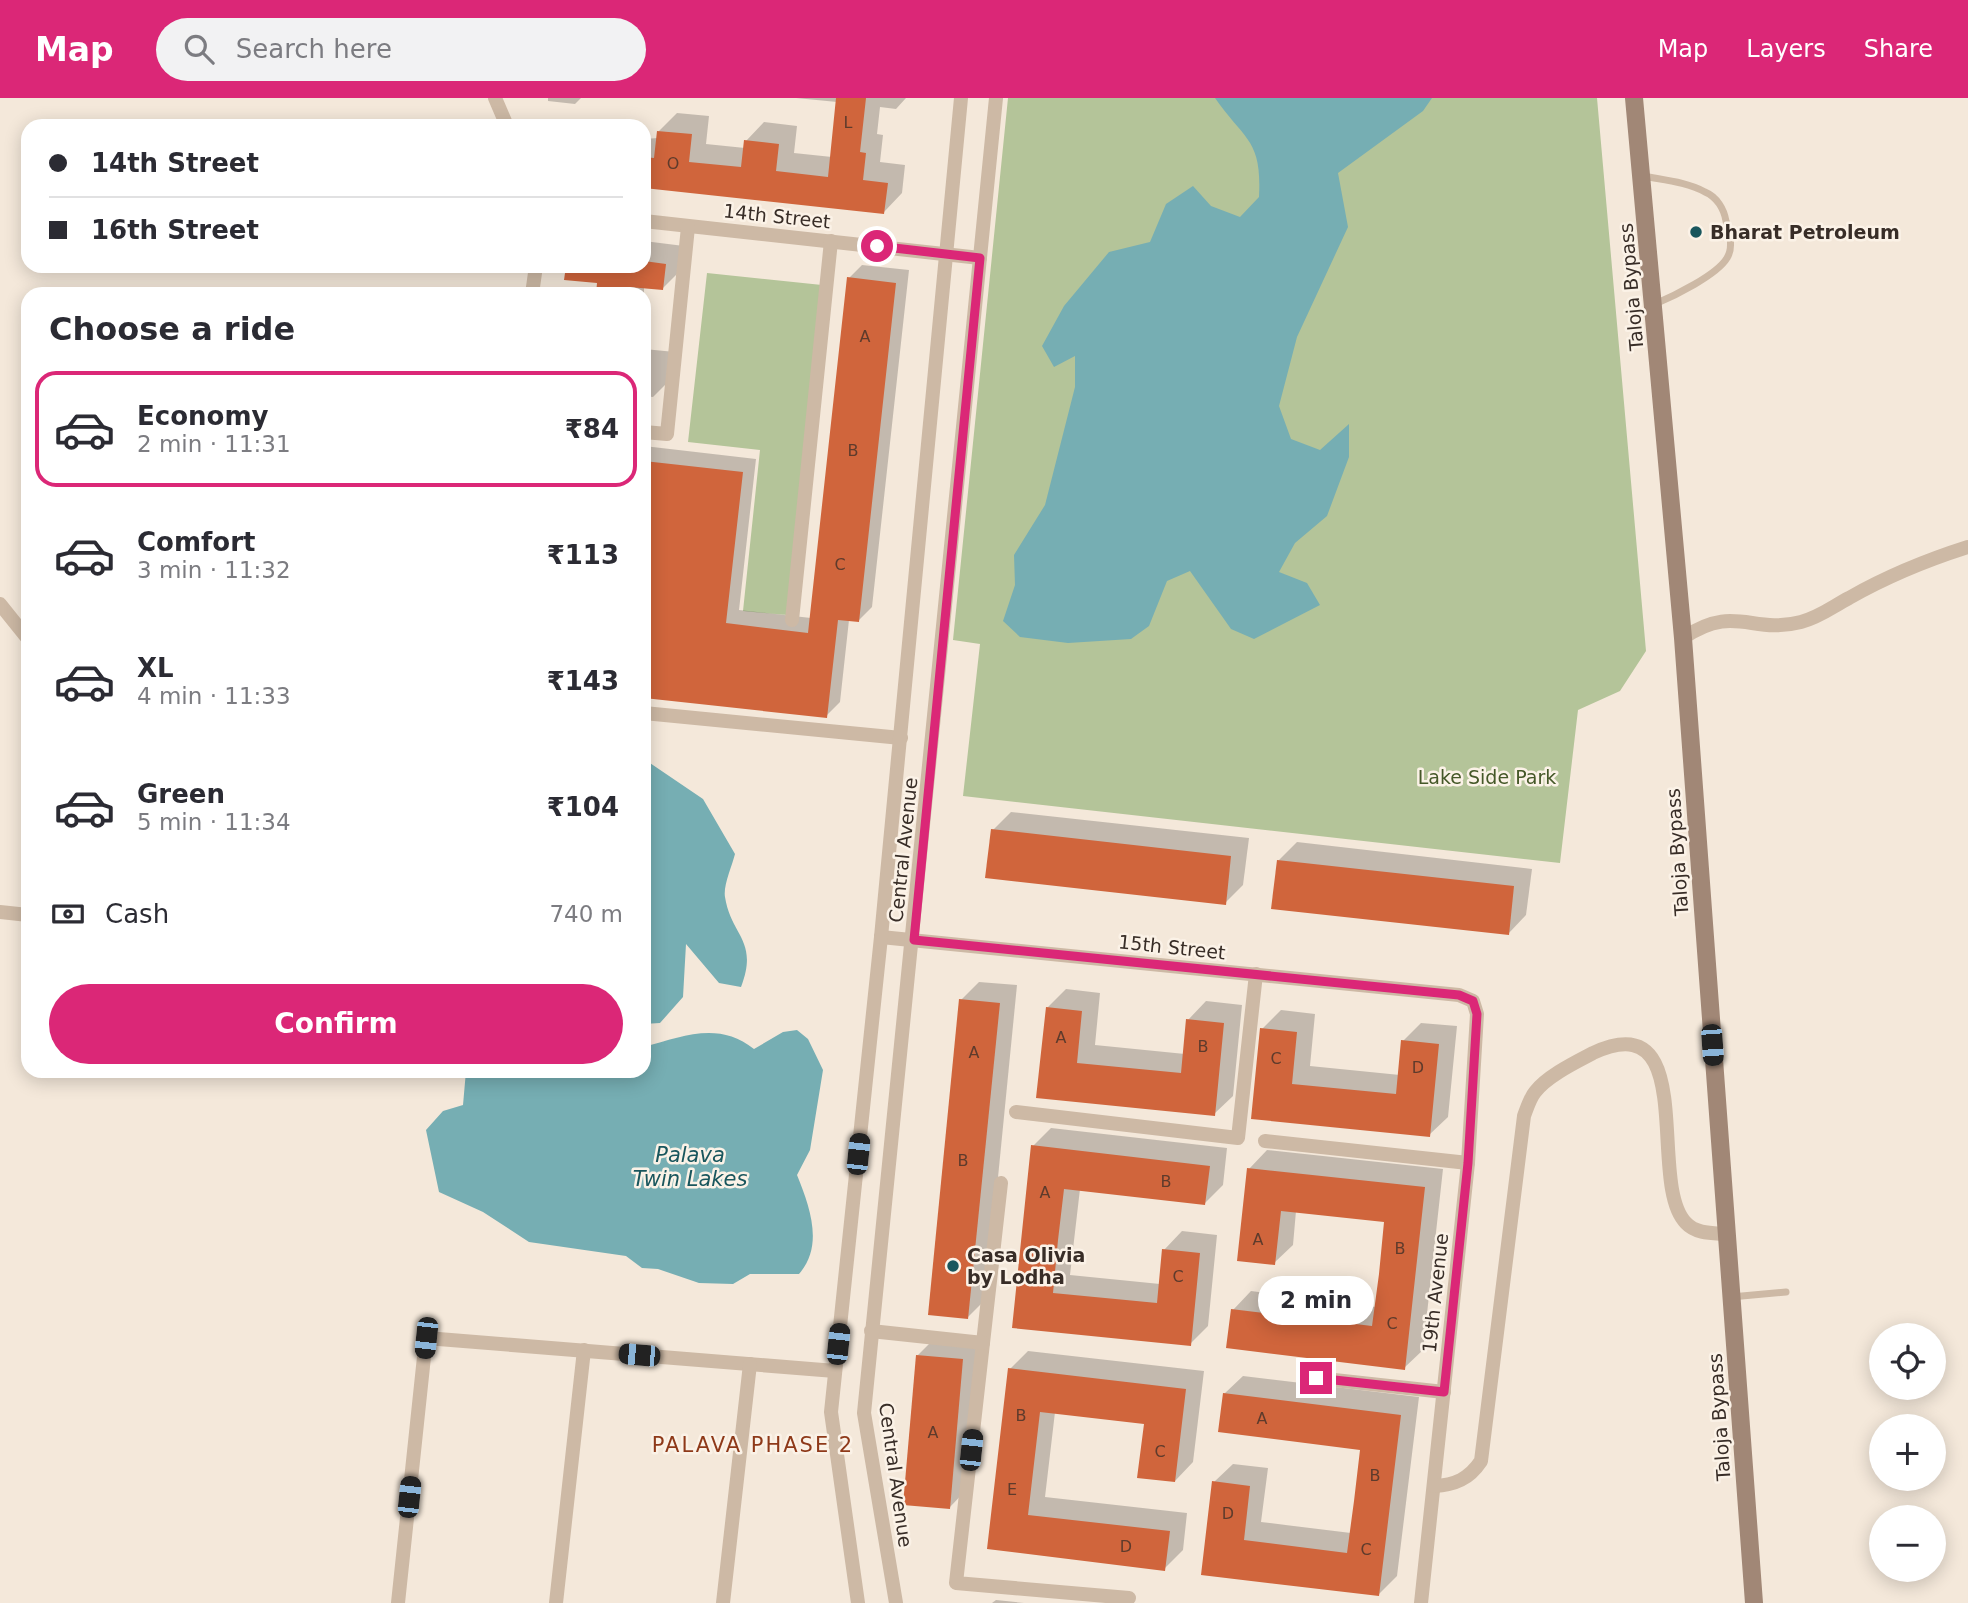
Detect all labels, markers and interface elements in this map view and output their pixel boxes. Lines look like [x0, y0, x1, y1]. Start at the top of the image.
search box [156, 18, 646, 81]
text: Map [35, 30, 114, 69]
icon: search [180, 30, 218, 68]
text: Search here [236, 34, 392, 64]
text: Map [1658, 35, 1708, 63]
text: Layers [1746, 35, 1826, 63]
text: Share [1864, 35, 1933, 63]
house number: L [844, 113, 853, 132]
text: 14th Street [91, 148, 259, 178]
house number: O [667, 154, 679, 173]
street label: 14th Street [722, 199, 832, 233]
text: 16th Street [91, 215, 259, 245]
place label: Bharat Petroleum [1710, 221, 1900, 243]
street label: Taloja Bypass [1614, 222, 1648, 353]
marker: Bharat Petroleum [1688, 224, 1704, 240]
route start [861, 230, 893, 262]
text: Choose a ride [49, 310, 295, 348]
house number: A [860, 327, 871, 346]
icon: car [53, 398, 116, 461]
text: Economy [137, 401, 268, 431]
text: ₹84 [565, 414, 619, 444]
text: 2 min · 11:31 [137, 431, 291, 457]
house number: B [848, 441, 858, 460]
icon: car [53, 524, 116, 587]
text: Comfort [137, 527, 255, 557]
text: ₹113 [547, 540, 619, 570]
house number: C [834, 555, 846, 574]
text: 3 min · 11:32 [137, 557, 291, 583]
icon: car [53, 650, 116, 713]
text: XL [137, 653, 174, 683]
text: ₹143 [547, 666, 619, 696]
text: 4 min · 11:33 [137, 683, 291, 709]
park label: Lake Side Park [1418, 766, 1556, 788]
icon: car [53, 776, 116, 839]
street label: Central Avenue [884, 776, 922, 924]
text: Green [137, 779, 225, 809]
street label: Taloja Bypass [1662, 788, 1692, 917]
text: ₹104 [547, 792, 619, 822]
text: 5 min · 11:34 [137, 809, 291, 835]
icon: cash [49, 895, 87, 933]
text: Cash [105, 899, 169, 929]
text: 740 m [549, 901, 623, 927]
street label: 15th Street [1117, 930, 1227, 964]
button: Confirm [49, 984, 623, 1064]
car [1701, 1023, 1724, 1067]
house number: A [1056, 1028, 1067, 1047]
house number: B [1198, 1037, 1208, 1056]
house number: A [969, 1043, 980, 1062]
house number: C [1270, 1049, 1282, 1068]
house number: D [1412, 1058, 1424, 1077]
car [846, 1132, 871, 1176]
water label: Palava Twin Lakes [633, 1143, 747, 1191]
house number: B [958, 1151, 968, 1170]
house number: B [1161, 1172, 1171, 1191]
house number: A [1040, 1183, 1051, 1202]
house number: A [1253, 1230, 1264, 1249]
street label: 19th Avenue [1418, 1232, 1452, 1354]
house number: B [1395, 1239, 1405, 1258]
place label: Casa Olivia by Lodha [967, 1244, 1085, 1288]
marker: Casa Olivia by Lodha [945, 1258, 961, 1274]
house number: C [1172, 1267, 1184, 1286]
callout: 2 min [1258, 1276, 1374, 1326]
text: 2 min [1280, 1287, 1352, 1313]
house number: C [1386, 1314, 1398, 1333]
car [414, 1316, 439, 1360]
car [826, 1322, 851, 1366]
map controls [1869, 1323, 1946, 1582]
button: locate [1869, 1323, 1946, 1400]
car [618, 1343, 661, 1367]
street label: Taloja Bypass [1704, 1353, 1734, 1482]
route end [1300, 1362, 1332, 1394]
street label: Central Avenue [875, 1401, 917, 1549]
house number: B [1016, 1406, 1026, 1425]
house number: A [1257, 1409, 1268, 1428]
button: + [1869, 1414, 1946, 1491]
house number: A [928, 1423, 939, 1442]
car [959, 1428, 984, 1472]
district label: PALAVA PHASE 2 [652, 1433, 854, 1457]
house number: C [1154, 1442, 1166, 1461]
house number: B [1370, 1466, 1380, 1485]
car [397, 1475, 422, 1519]
house number: E [1007, 1480, 1017, 1499]
house number: D [1222, 1504, 1234, 1523]
button: − [1869, 1505, 1946, 1582]
house number: D [1120, 1537, 1132, 1556]
house number: C [1360, 1540, 1372, 1559]

